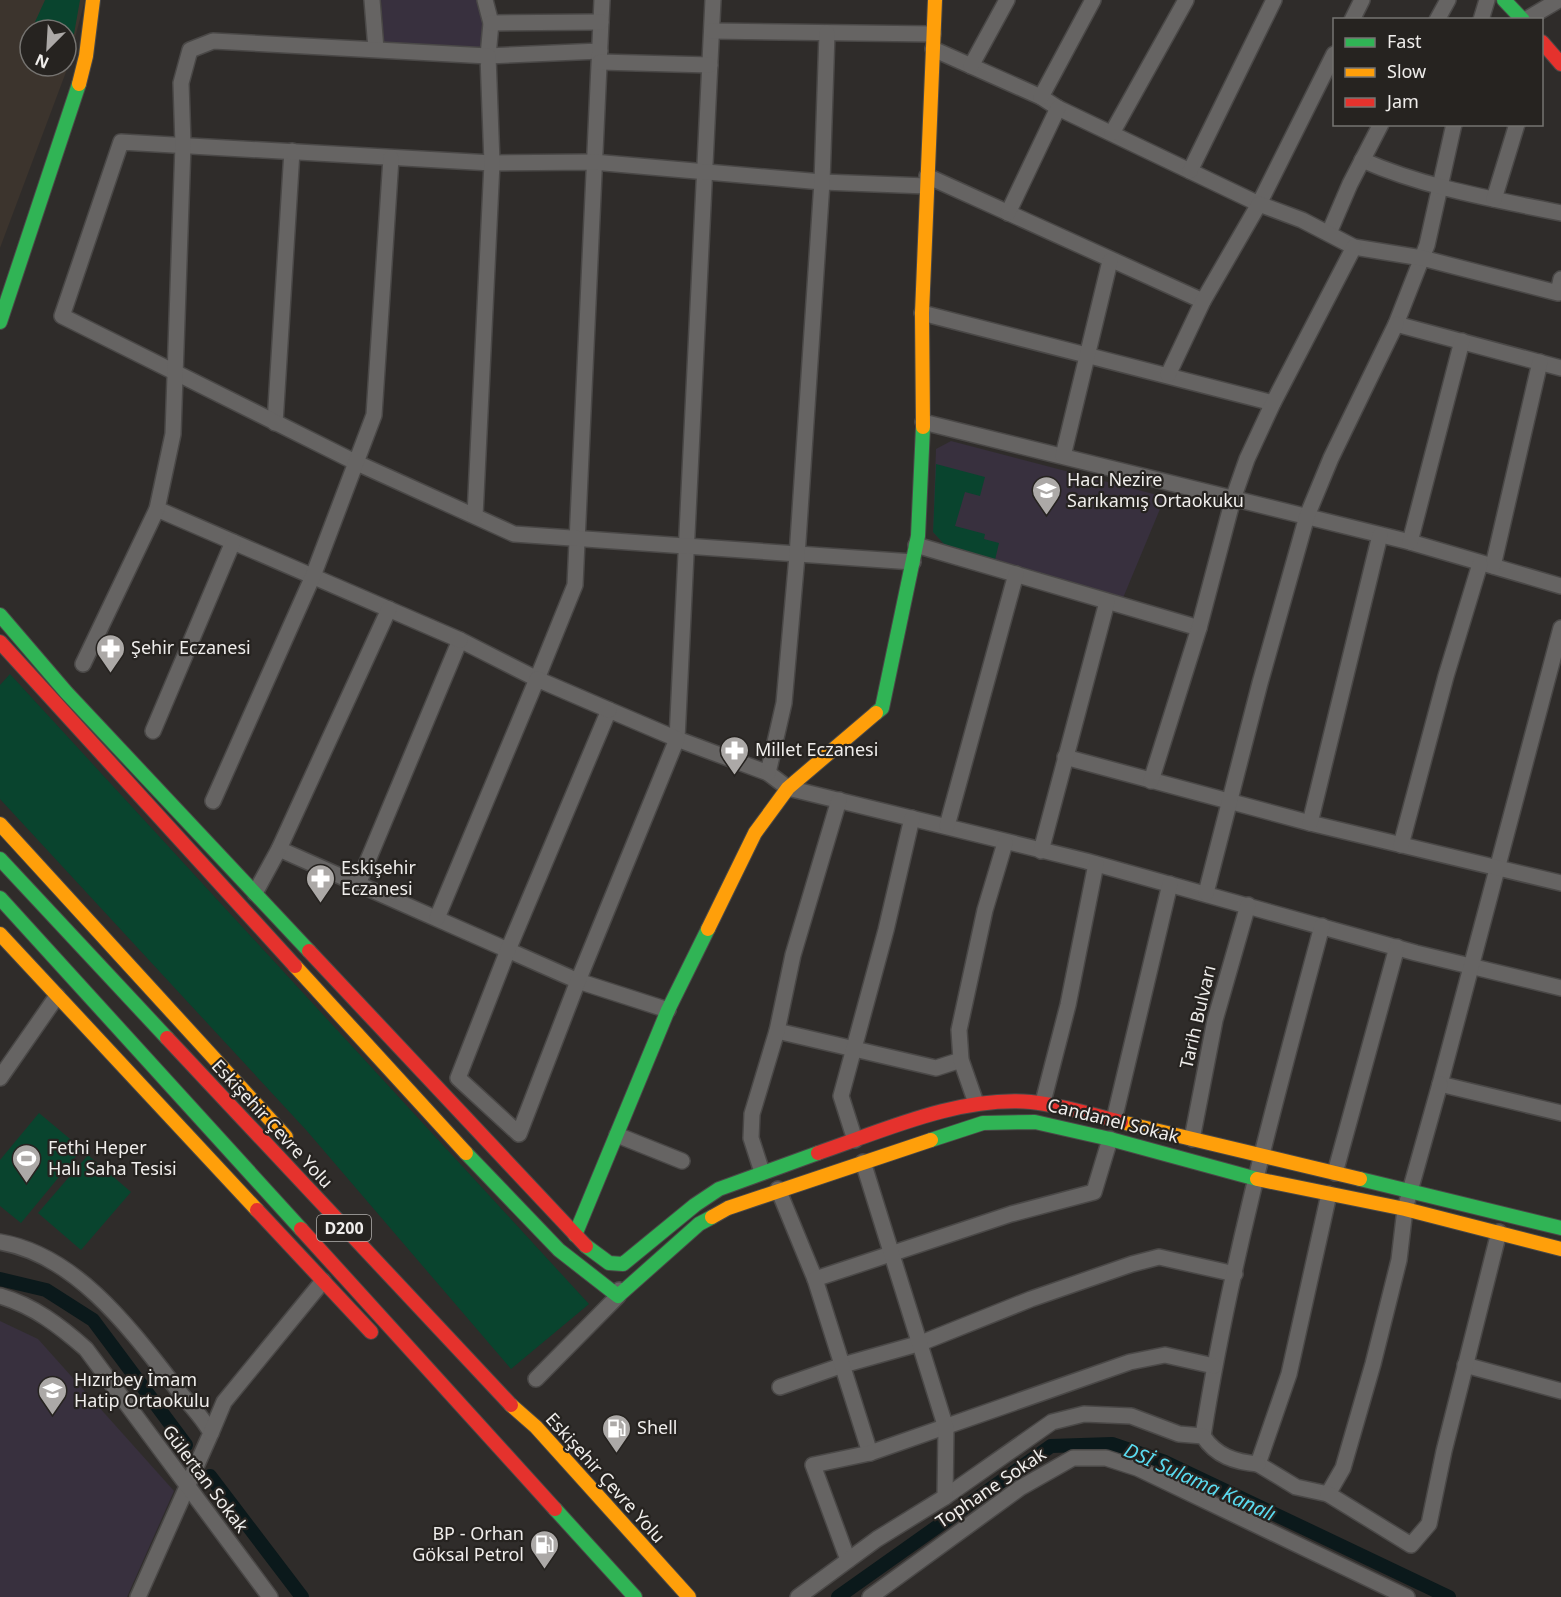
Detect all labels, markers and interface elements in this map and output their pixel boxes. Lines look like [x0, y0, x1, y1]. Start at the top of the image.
north arrow [18, 18, 78, 78]
legend [1333, 18, 1543, 126]
text: Fast [1387, 29, 1422, 53]
text: N [31, 49, 52, 74]
text: Slow [1387, 59, 1426, 83]
text: Jam [1385, 89, 1419, 113]
place label: Hacı Nezire Sarıkamış Ortaokuku [1067, 467, 1244, 512]
school or university icon: Hacı Nezire Sarıkamış Ortaokuku [1030, 474, 1062, 516]
pharmacy icon: Şehir Eczanesi [94, 632, 126, 674]
place label: Şehir Eczanesi [131, 635, 251, 659]
pharmacy icon: Millet Eczanesi [718, 734, 750, 776]
place label: Millet Eczanesi [755, 737, 878, 761]
place label: Eskişehir Eczanesi [341, 855, 416, 900]
pharmacy icon: Eskişehir Eczanesi [304, 862, 336, 904]
street label: Tarih Bulvarı [1173, 963, 1221, 1071]
street label: Eskişehir Çevre Yolu [207, 1054, 339, 1193]
street label: Candanel Sokak [1045, 1092, 1182, 1148]
place label: Fethi Heper Halı Saha Tesisi [48, 1135, 177, 1180]
sports icon: Fethi Heper Halı Saha Tesisi [11, 1142, 43, 1184]
road number: D200 [317, 1215, 371, 1241]
place label: Hızırbey İmam Hatip Ortaokulu [74, 1367, 210, 1412]
school or university icon: Hızırbey İmam Hatip Ortaokulu [37, 1374, 69, 1416]
street label: Eskişehir Çevre Yolu [541, 1407, 671, 1548]
fuel station icon: Shell [600, 1412, 632, 1454]
place label: Shell [637, 1415, 677, 1439]
street label: Gülertan Sokak [157, 1420, 254, 1537]
water label: DSİ Sulama Kanalı [1120, 1436, 1280, 1527]
street label: Tophane Sokak [931, 1441, 1051, 1533]
place label: BP - Orhan Göksal Petrol [412, 1521, 524, 1566]
fuel station icon: BP - Orhan Göksal Petrol [529, 1528, 561, 1570]

